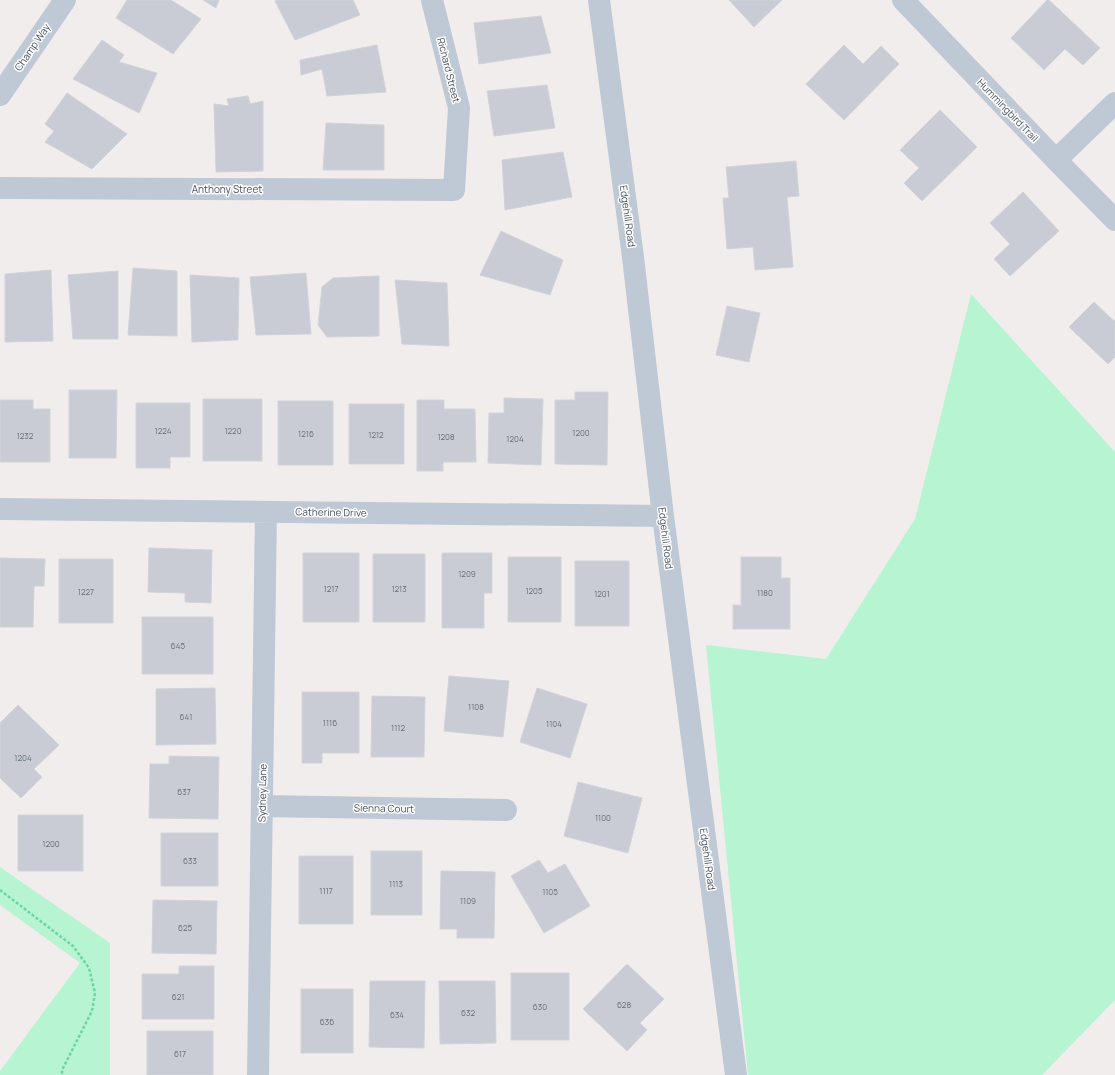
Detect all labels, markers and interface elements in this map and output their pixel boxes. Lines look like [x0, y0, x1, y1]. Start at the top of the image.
street label: Champ Way [11, 20, 53, 74]
street label: Richard Street [434, 36, 464, 104]
street label: Hummingbird Trail [974, 75, 1042, 145]
street label: Anthony Street [192, 182, 262, 196]
street label: Edgehill Road [617, 184, 639, 248]
house number: 1224 [155, 425, 172, 436]
house number: 1220 [224, 425, 242, 436]
house number: 1200 [572, 427, 590, 438]
house number: 1216 [298, 428, 314, 439]
house number: 1212 [368, 429, 384, 440]
house number: 1232 [17, 430, 34, 441]
house number: 1208 [437, 431, 455, 442]
house number: 1204 [506, 433, 524, 444]
street label: Catherine Drive [295, 504, 367, 520]
street label: Edgehill Road [655, 506, 677, 570]
house number: 1209 [458, 568, 476, 579]
house number: 1217 [324, 583, 338, 594]
house number: 1213 [391, 583, 407, 594]
house number: 1205 [525, 585, 543, 596]
house number: 1227 [78, 586, 94, 597]
house number: 1180 [757, 587, 773, 598]
house number: 1201 [594, 588, 610, 599]
house number: 645 [171, 640, 186, 651]
house number: 1108 [468, 701, 484, 712]
house number: 641 [180, 711, 192, 722]
house number: 1116 [323, 717, 337, 728]
house number: 1104 [546, 718, 562, 729]
house number: 1112 [391, 722, 405, 733]
house number: 1204 [14, 752, 32, 763]
street label: Sydney Lane [254, 764, 270, 822]
house number: 637 [177, 786, 191, 797]
street label: Sienna Court [354, 800, 414, 816]
house number: 1100 [595, 812, 611, 823]
street label: Edgehill Road [697, 827, 719, 891]
house number: 1200 [42, 838, 60, 849]
house number: 633 [183, 855, 197, 866]
house number: 1113 [389, 878, 403, 889]
house number: 1117 [319, 885, 333, 896]
house number: 1105 [542, 886, 558, 897]
house number: 1109 [460, 895, 476, 906]
house number: 625 [178, 922, 192, 933]
house number: 621 [172, 991, 184, 1002]
house number: 628 [617, 999, 631, 1010]
house number: 630 [533, 1001, 547, 1012]
house number: 632 [461, 1007, 475, 1018]
house number: 634 [390, 1009, 404, 1020]
house number: 636 [320, 1016, 334, 1027]
house number: 617 [174, 1048, 186, 1059]

